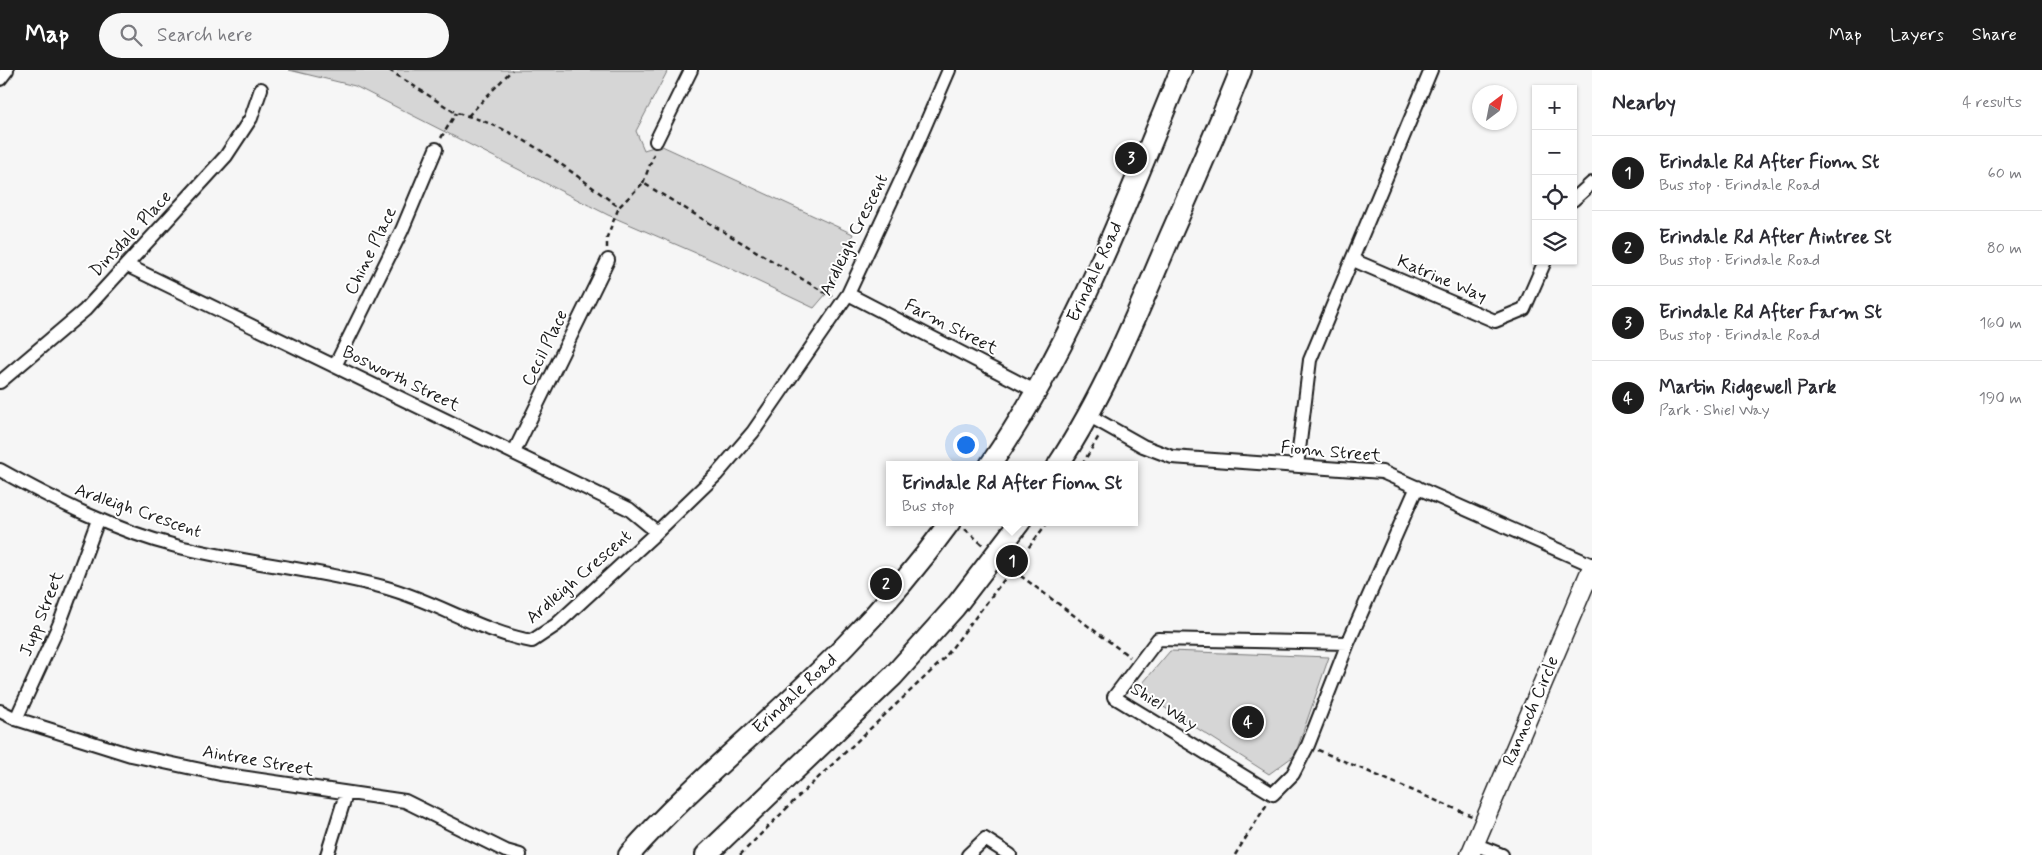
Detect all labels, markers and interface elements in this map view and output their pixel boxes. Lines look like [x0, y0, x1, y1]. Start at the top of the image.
search box [99, 13, 449, 58]
text: Map [25, 20, 69, 51]
icon: search [117, 21, 145, 49]
text: Search here [157, 23, 253, 48]
text: Map [1829, 23, 1862, 47]
text: Layers [1890, 23, 1944, 47]
text: Share [1972, 23, 2017, 47]
north arrow [1472, 85, 1517, 130]
map controls [1532, 85, 1577, 265]
button: + [1532, 85, 1577, 130]
text: Nearby [1612, 89, 1676, 117]
text: 4 results [1962, 92, 2022, 113]
button: − [1532, 130, 1577, 175]
pin: 3 [1115, 139, 1147, 177]
text: Erindale Rd After Fionn St [1659, 150, 1879, 175]
text: 1 [1624, 163, 1632, 184]
text: 60 m [1988, 163, 2022, 184]
street label: Ardleigh Crescent [814, 170, 894, 300]
button: locate [1532, 175, 1577, 220]
text: Bus stop · Erindale Road [1659, 175, 1820, 196]
street label: Dinsdale Place [85, 185, 177, 283]
street label: Chine Place [339, 203, 403, 299]
street label: Erindale Road [1061, 218, 1129, 326]
button: layers [1532, 220, 1577, 265]
text: Erindale Rd After Aintree St [1659, 225, 1892, 250]
text: 2 [1624, 238, 1632, 259]
text: 80 m [1987, 238, 2022, 259]
street label: Katrine Way [1393, 249, 1491, 309]
text: Bus stop · Erindale Road [1659, 250, 1820, 271]
street label: Farm Street [900, 293, 1002, 361]
text: Erindale Rd After Farm St [1659, 300, 1882, 325]
street label: Cecil Place [516, 306, 574, 390]
text: 3 [1624, 313, 1632, 334]
text: 160 m [1979, 313, 2022, 334]
text: Bus stop · Erindale Road [1659, 325, 1820, 346]
street label: Bosworth Street [338, 340, 464, 418]
text: Martin Ridgewell Park [1659, 375, 1836, 400]
text: 4 [1623, 388, 1633, 409]
text: 190 m [1979, 388, 2022, 409]
text: Park · Shiel Way [1659, 400, 1770, 421]
your location [953, 432, 979, 458]
street label: Fionn Street [1280, 436, 1383, 468]
popup [886, 461, 1138, 526]
text: Erindale Rd After Fionn St [902, 471, 1122, 496]
street label: Ardleigh Crescent [71, 478, 205, 544]
text: Bus stop [902, 496, 955, 517]
street label: Ardleigh Crescent [521, 524, 637, 630]
pin: 1 [996, 542, 1028, 580]
pin: 2 [870, 565, 902, 603]
street label: Jupp Street [14, 567, 70, 660]
street label: Erindale Road [747, 648, 843, 740]
street label: Rannoch Circle [1497, 652, 1565, 770]
street label: Shiel Way [1126, 677, 1202, 737]
pin: 4 [1232, 703, 1264, 741]
street label: Aintree Street [200, 739, 316, 783]

